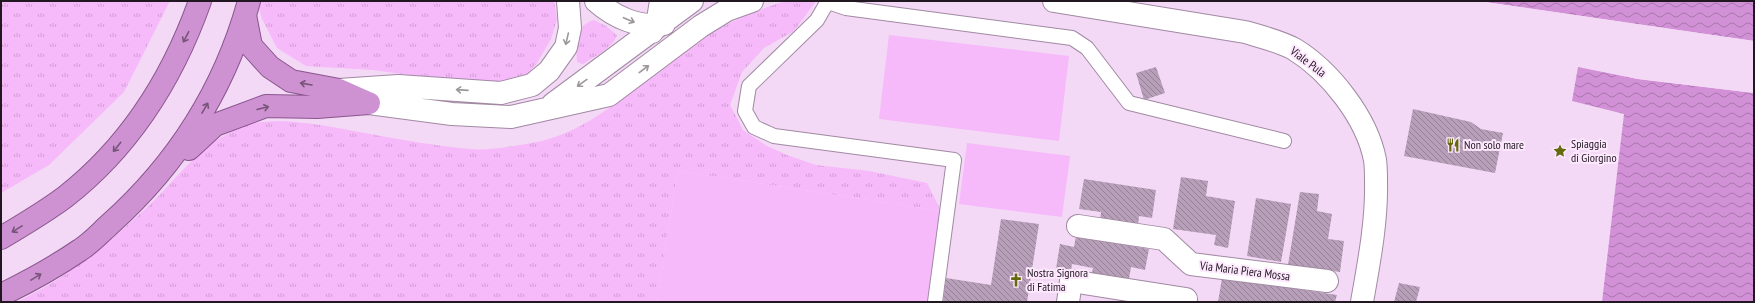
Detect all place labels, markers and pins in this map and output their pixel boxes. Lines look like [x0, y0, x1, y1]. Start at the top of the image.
place label: Spiaggia di Giorgino [1571, 136, 1617, 165]
restaurant icon: Non solo mare [1445, 137, 1461, 153]
place label: Non solo mare [1464, 137, 1524, 152]
place icon: Spiaggia di Giorgino [1552, 143, 1568, 159]
place label: Nostra Signora di Fatima [1027, 265, 1088, 294]
church icon: Nostra Signora di Fatima [1008, 272, 1024, 288]

